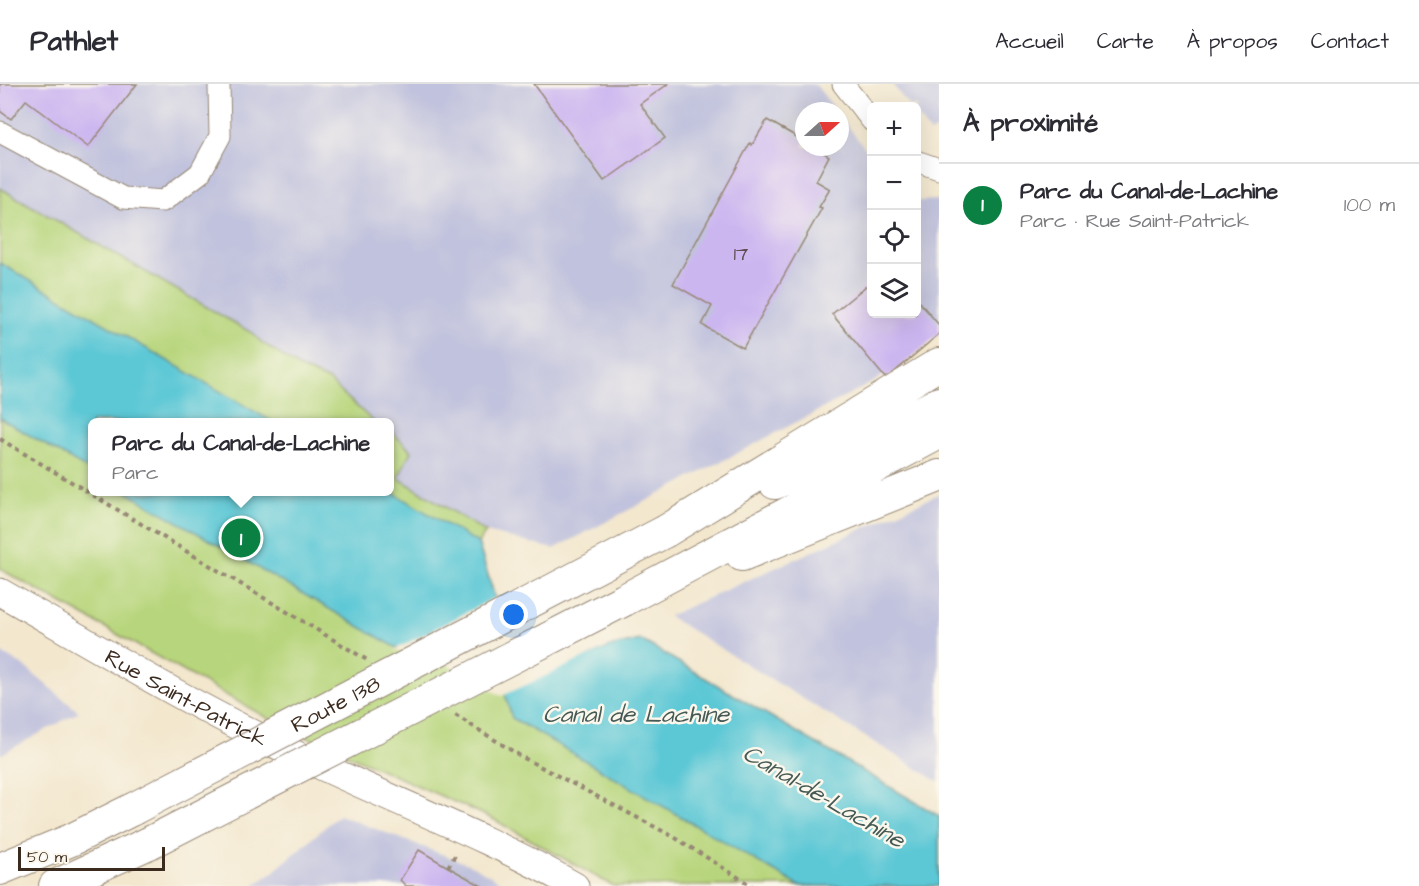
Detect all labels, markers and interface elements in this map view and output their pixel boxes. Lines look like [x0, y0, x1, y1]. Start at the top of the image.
text: Pathlet [30, 22, 118, 61]
text: Accueil [995, 27, 1064, 56]
text: Carte [1097, 27, 1154, 56]
text: À propos [1187, 27, 1278, 56]
text: Contact [1311, 27, 1389, 56]
north arrow [795, 102, 849, 156]
map controls [867, 102, 921, 318]
button: + [867, 102, 921, 156]
text: À proximité [963, 105, 1098, 141]
button: − [867, 156, 921, 210]
text: Parc du Canal-de-Lachine [1020, 176, 1278, 207]
text: 1 [981, 191, 984, 219]
text: 100 m [1344, 191, 1395, 219]
text: Parc · Rue Saint-Patrick [1020, 207, 1249, 235]
button: locate [867, 210, 921, 264]
house number: 17 [734, 240, 748, 268]
button: layers [867, 264, 921, 318]
popup [88, 418, 394, 496]
text: Parc du Canal-de-Lachine [112, 428, 370, 459]
text: Parc [112, 459, 159, 487]
pin: 1 [222, 516, 260, 560]
your location [499, 600, 528, 629]
street label: Rue Saint-Patrick [99, 642, 272, 755]
street label: Route 138 [286, 669, 386, 741]
water label: Canal de Lachine [543, 698, 730, 732]
water label: Canal-de-Lachine [736, 737, 912, 858]
scale bar [18, 844, 165, 872]
text: 50 m [27, 846, 67, 868]

